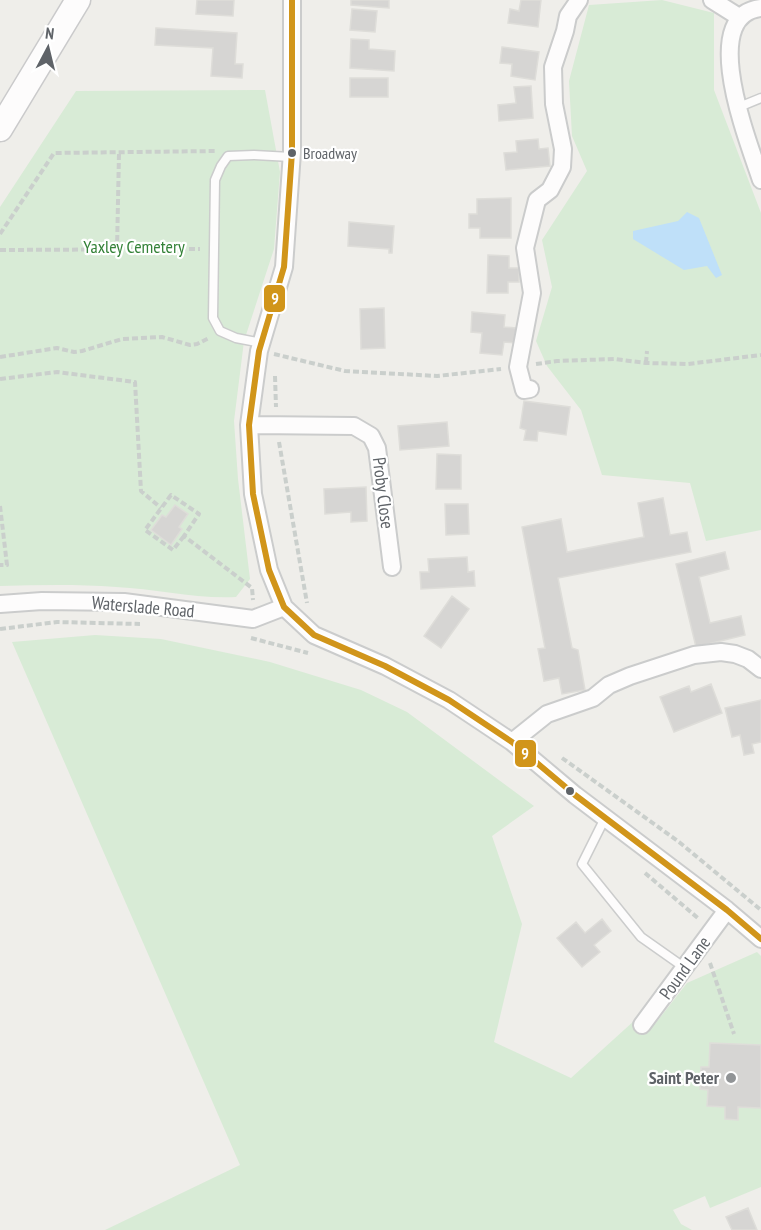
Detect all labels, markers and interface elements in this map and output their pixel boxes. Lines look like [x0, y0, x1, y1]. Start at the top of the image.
north arrow [18, 18, 78, 78]
text: N [44, 23, 55, 44]
place label: Broadway [303, 143, 357, 163]
marker: Broadway [286, 147, 298, 159]
park label: Yaxley Cemetery [83, 235, 185, 258]
line badge: 9 [263, 284, 286, 313]
text: 9 [271, 288, 279, 308]
street label: Proby Close [368, 456, 399, 530]
street label: Waterslade Road [91, 591, 195, 622]
line badge: 9 [514, 739, 537, 768]
text: 9 [521, 743, 529, 763]
unlabelled marker [564, 785, 576, 797]
street label: Pound Lane [654, 932, 715, 1004]
place label: Saint Peter [649, 1066, 720, 1089]
marker: Saint Peter [724, 1071, 738, 1085]

